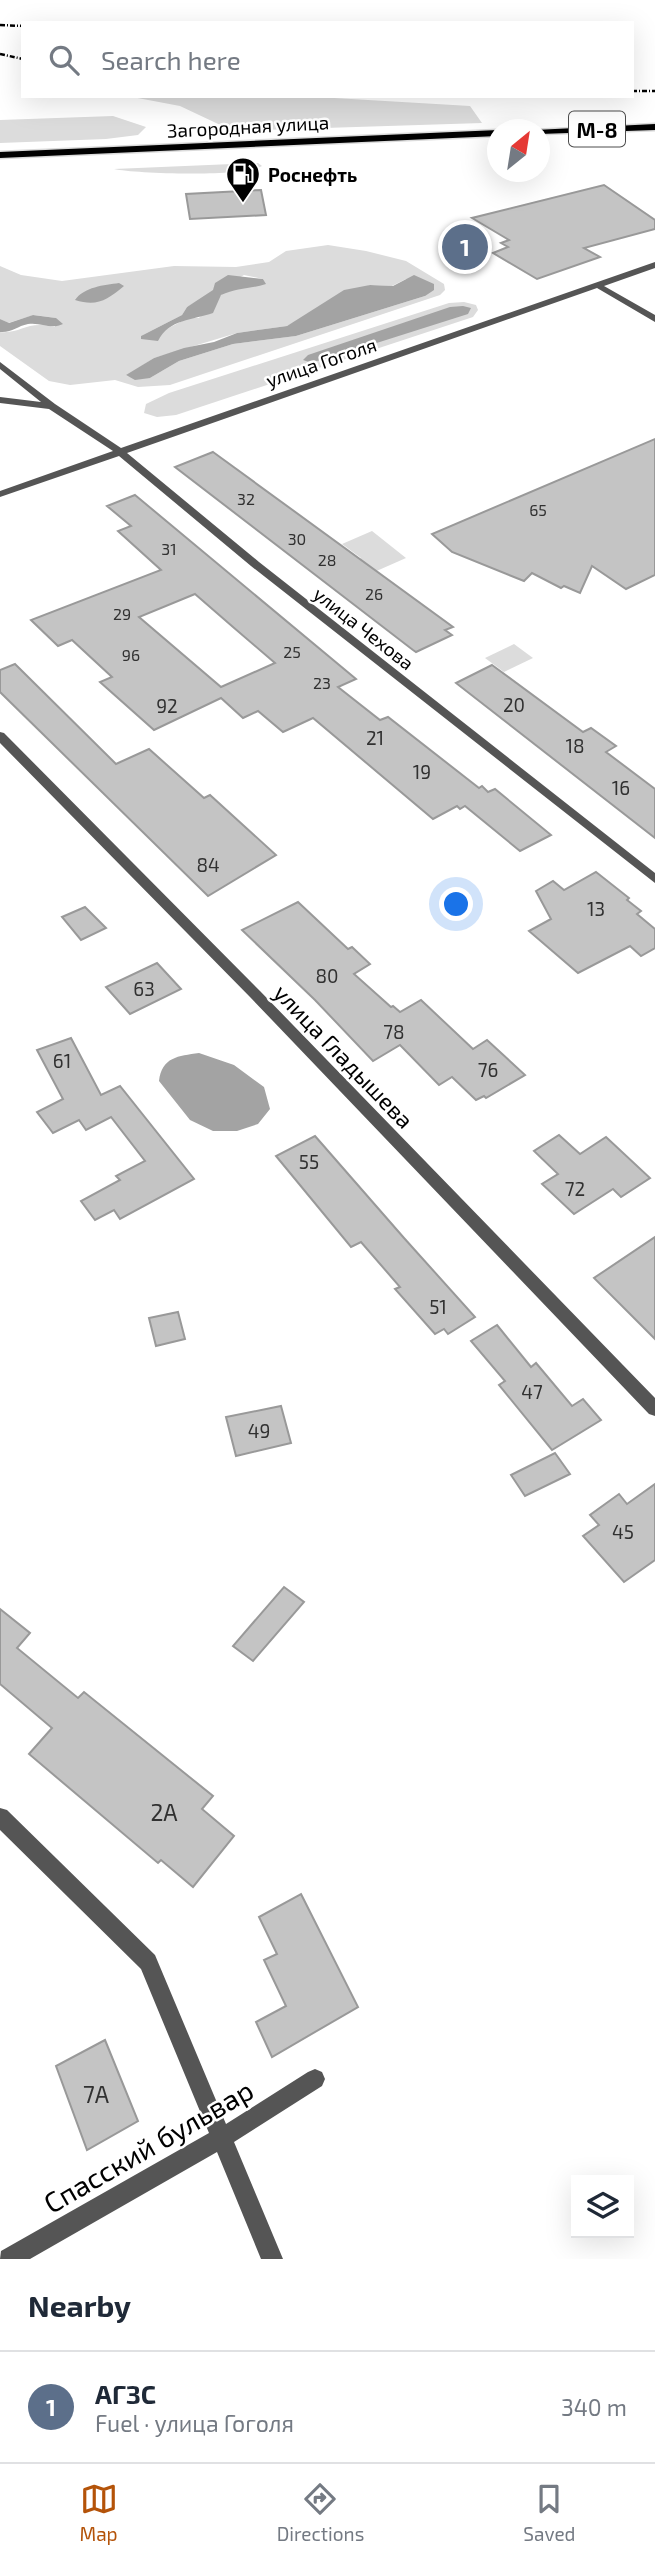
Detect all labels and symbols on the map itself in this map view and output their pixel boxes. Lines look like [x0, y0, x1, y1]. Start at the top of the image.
street label: Загородная улица [166, 110, 330, 143]
road number: М-8 [569, 111, 625, 146]
north arrow [487, 119, 550, 182]
fuel station icon: Роснефть [224, 155, 262, 204]
place label: Роснефть [268, 163, 357, 186]
pin: 1 [442, 221, 488, 273]
street label: улица Гоголя [263, 332, 380, 393]
house number: 32 [237, 489, 255, 508]
house number: 65 [529, 500, 547, 519]
house number: 30 [288, 529, 306, 548]
house number: 31 [161, 539, 177, 558]
house number: 28 [318, 550, 336, 569]
street label: улица Чехова [309, 582, 419, 675]
house number: 26 [365, 584, 383, 603]
house number: 29 [113, 604, 131, 623]
house number: 25 [283, 642, 301, 661]
house number: 96 [122, 645, 140, 664]
house number: 23 [313, 673, 331, 692]
house number: 20 [503, 693, 525, 716]
house number: 92 [156, 694, 178, 717]
house number: 21 [366, 726, 384, 749]
house number: 18 [565, 734, 585, 757]
house number: 19 [413, 760, 431, 783]
house number: 16 [612, 776, 630, 799]
house number: 84 [196, 853, 220, 876]
your location [439, 887, 473, 921]
house number: 13 [587, 897, 605, 920]
house number: 80 [316, 964, 339, 987]
house number: 63 [133, 977, 155, 1000]
street label: улица Гладышева [268, 978, 420, 1134]
house number: 78 [383, 1020, 405, 1043]
house number: 61 [53, 1049, 71, 1072]
house number: 76 [478, 1058, 498, 1081]
house number: 55 [299, 1150, 319, 1173]
house number: 72 [565, 1177, 585, 1200]
house number: 51 [429, 1295, 447, 1318]
house number: 47 [521, 1380, 543, 1403]
house number: 49 [248, 1419, 270, 1442]
house number: 45 [612, 1520, 634, 1543]
house number: 2А [150, 1798, 178, 1826]
street label: Спасский бульвар [37, 2072, 259, 2220]
house number: 7А [83, 2080, 110, 2108]

